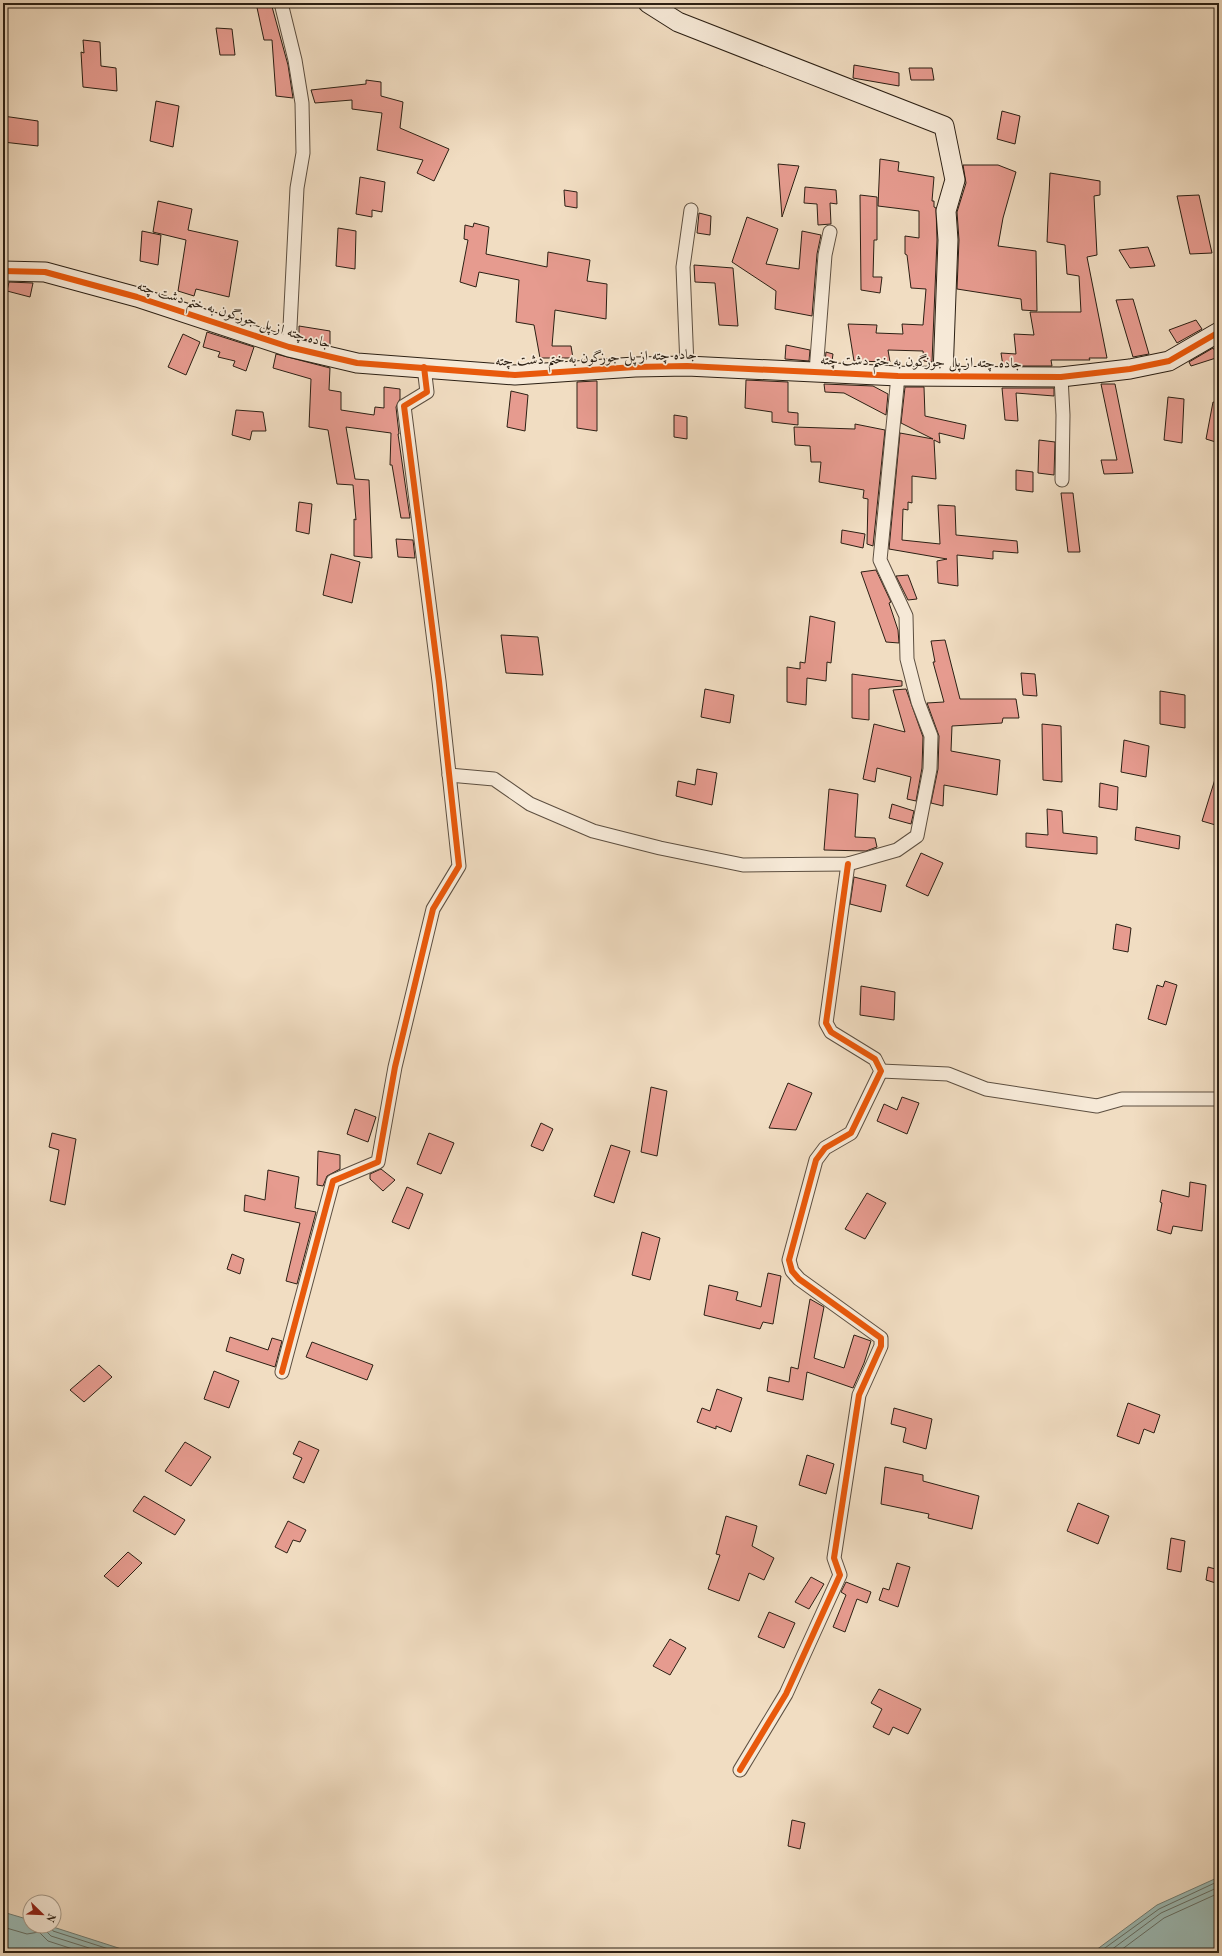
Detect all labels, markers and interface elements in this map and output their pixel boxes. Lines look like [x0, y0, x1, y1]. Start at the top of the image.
street label: جاده چته از پل جوزگون به ختم دشت چته [134, 277, 333, 357]
street label: جاده چته از پل جوزگون به ختم دشت چته [495, 345, 697, 375]
street label: جاده چته از پل جوزگون به ختم دشت چته [820, 351, 1022, 377]
north arrow [22, 1894, 62, 1934]
text: N [43, 1911, 57, 1924]

